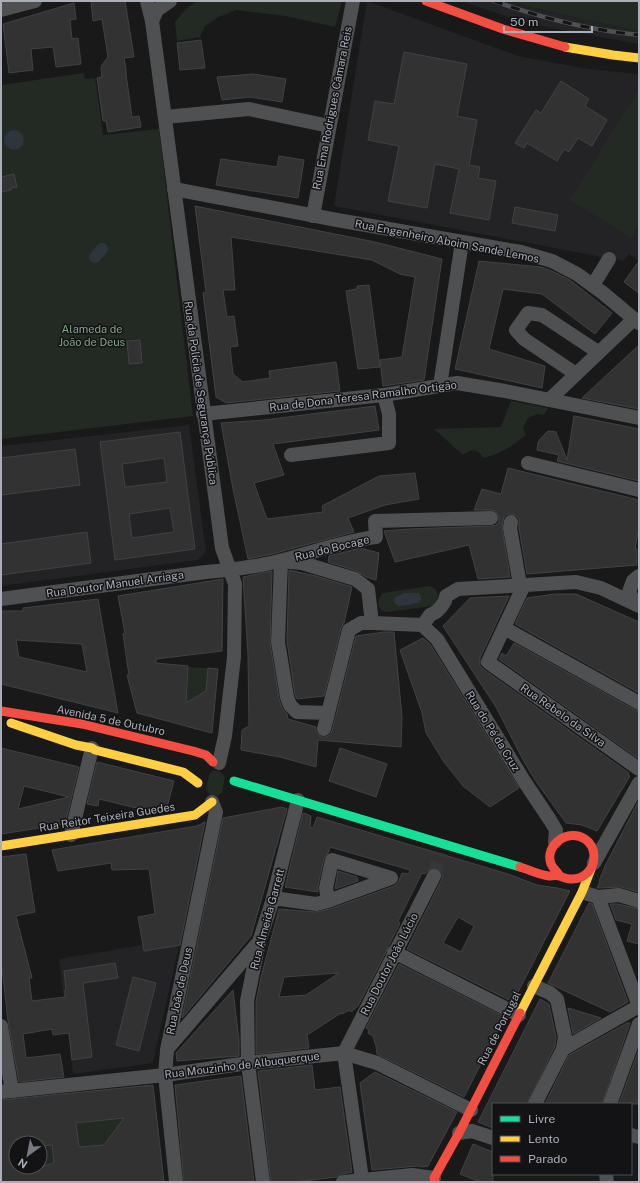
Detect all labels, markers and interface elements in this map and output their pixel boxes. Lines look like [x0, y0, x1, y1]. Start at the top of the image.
scale bar [504, 8, 592, 34]
text: 50 m [510, 15, 538, 29]
street label: Rua Ema Rodrigues Câmara Reis [310, 25, 354, 191]
street label: Rua Engenheiro Aboim Sande Lemos [354, 217, 541, 265]
street label: Rua da Polícia de Segurança Pública [181, 300, 220, 486]
park label: Alameda de João de Deus [59, 323, 126, 348]
street label: Rua de Dona Teresa Ramalho Ortigão [268, 379, 458, 413]
street label: Rua do Bocage [294, 533, 370, 563]
street label: Rua Doutor Manuel Arriaga [45, 568, 185, 600]
street label: Rua Rebelo da Silva [518, 681, 608, 749]
street label: Rua do Pé da Cruz [463, 689, 523, 773]
street label: Avenida 5 de Outubro [56, 703, 166, 737]
street label: Rua Reitor Teixeira Guedes [38, 800, 176, 834]
street label: Rua Almeida Garrett [248, 867, 286, 971]
street label: Rua Doutor João Lúcio [358, 911, 420, 1017]
street label: Rua João de Deus [164, 946, 194, 1036]
street label: Rua de Portugal [475, 989, 523, 1067]
street label: Rua Mouzinho de Albuquerque [164, 1050, 320, 1080]
legend [492, 1103, 632, 1175]
text: Livre [528, 1112, 556, 1126]
text: Lento [528, 1132, 560, 1146]
north arrow [8, 1135, 48, 1175]
text: Parado [528, 1152, 567, 1166]
text: N [16, 1156, 30, 1171]

